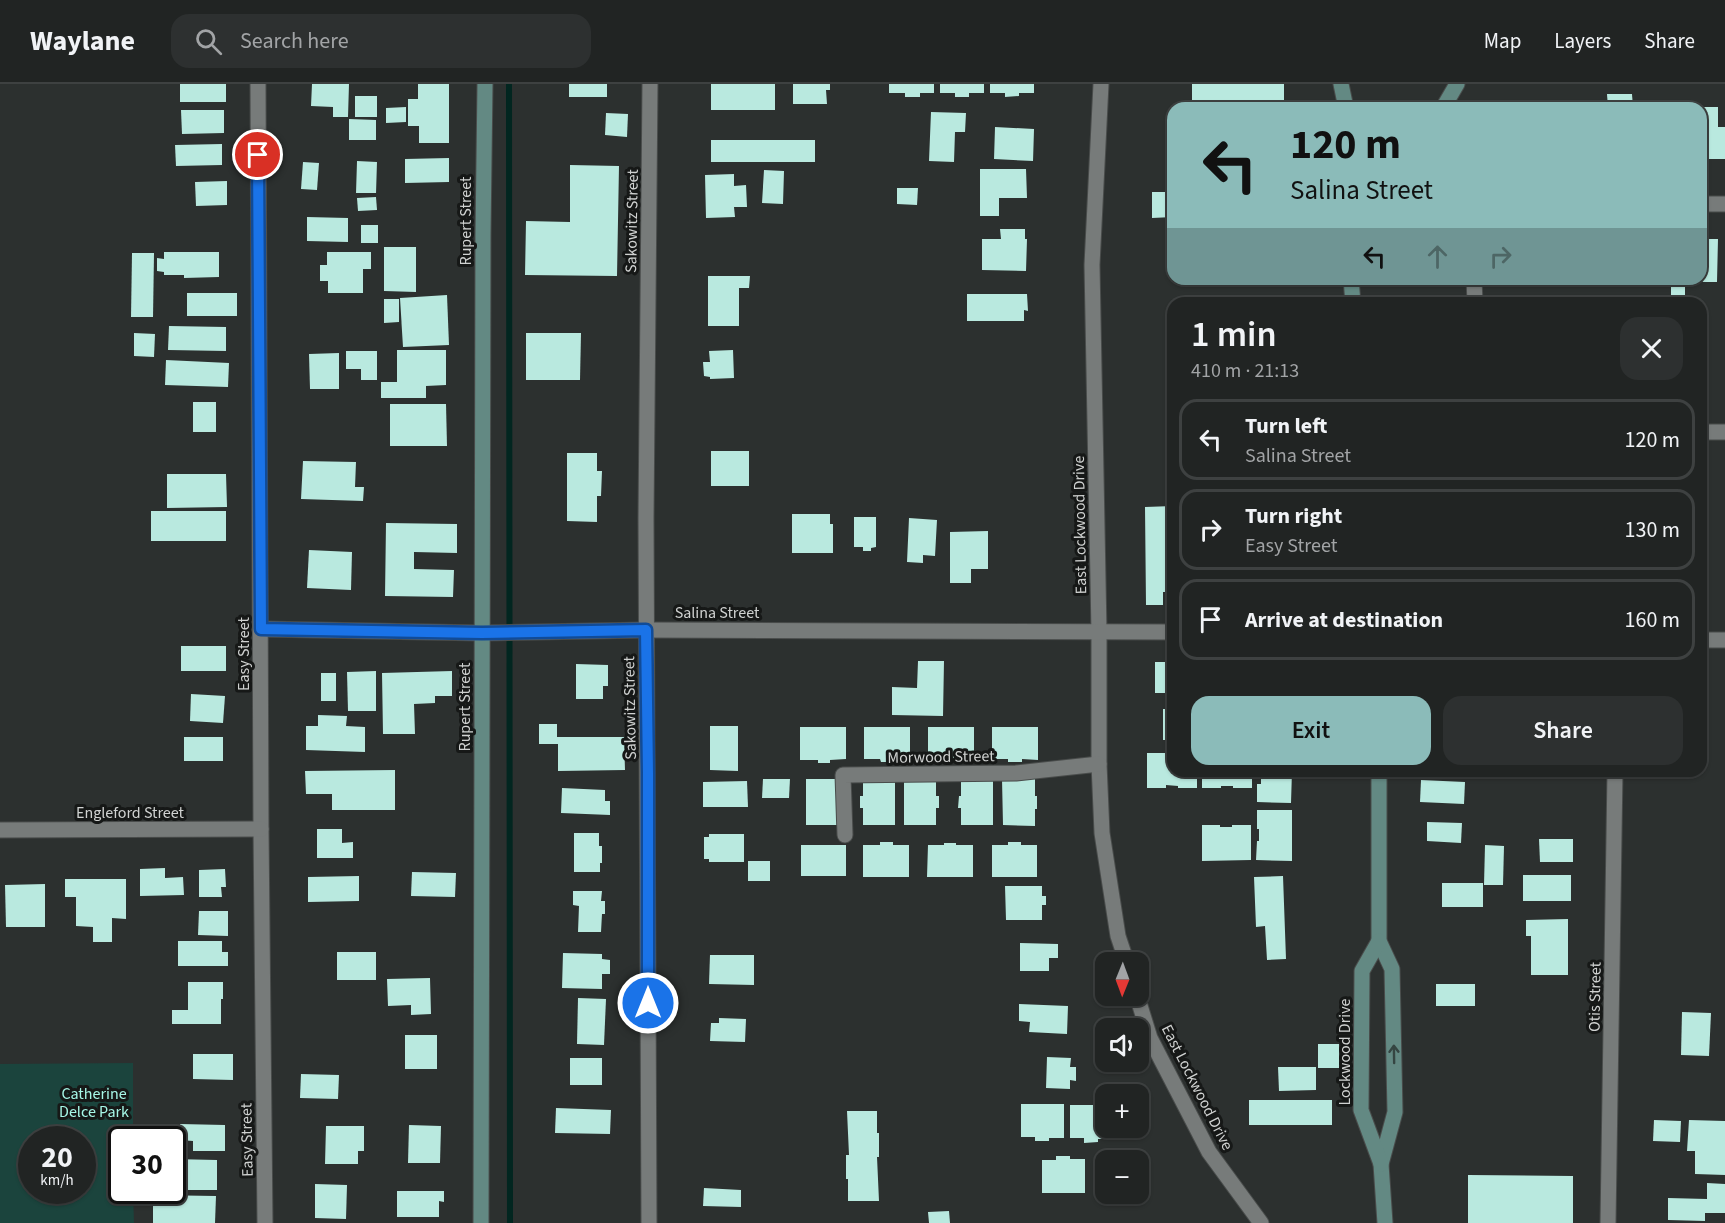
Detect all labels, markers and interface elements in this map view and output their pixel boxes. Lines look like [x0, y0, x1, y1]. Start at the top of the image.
search box [171, 14, 591, 68]
text: Waylane [30, 21, 135, 61]
icon: search [192, 25, 225, 58]
text: Search here [240, 25, 349, 57]
text: Map [1484, 26, 1521, 56]
text: Layers [1554, 26, 1611, 56]
text: Share [1644, 26, 1695, 56]
text: 120 m [1290, 115, 1401, 175]
icon: left [1191, 126, 1269, 204]
pin [232, 129, 283, 180]
icon: arrive [241, 138, 274, 171]
street label: Sakowitz Street [620, 168, 644, 273]
text: Salina Street [1290, 171, 1433, 210]
street label: Rupert Street [455, 176, 477, 265]
icon: left [1358, 240, 1391, 273]
icon: ahead [1421, 240, 1454, 273]
icon: right [1484, 240, 1517, 273]
text: 1 min [1191, 309, 1277, 360]
button: close [1620, 317, 1683, 380]
text: 410 m · 21:13 [1191, 357, 1299, 385]
text: Turn left [1245, 410, 1327, 442]
icon: left [1194, 423, 1227, 456]
text: 120 m [1625, 424, 1680, 456]
text: Salina Street [1245, 442, 1351, 470]
street label: East Lockwood Drive [1068, 455, 1092, 594]
text: Turn right [1245, 500, 1342, 532]
icon: right [1194, 513, 1227, 546]
text: 130 m [1625, 514, 1680, 546]
text: Easy Street [1245, 532, 1337, 560]
street label: Salina Street [675, 602, 760, 624]
icon: arrive [1194, 603, 1227, 636]
text: Arrive at destination [1245, 604, 1443, 636]
text: 160 m [1625, 604, 1680, 636]
street label: Easy Street [233, 616, 255, 691]
street label: Sakowitz Street [618, 655, 642, 760]
street label: Rupert Street [454, 662, 476, 751]
button: Exit [1191, 696, 1431, 765]
button: Share [1443, 696, 1683, 765]
street label: Morwood Street [887, 745, 995, 769]
street label: Engleford Street [76, 802, 185, 824]
north arrow [1095, 952, 1149, 1006]
map controls [1095, 952, 1149, 1204]
street label: Otis Street [1583, 961, 1607, 1032]
position arrow [616, 971, 680, 1035]
street label: Lockwood Drive [1334, 998, 1356, 1106]
button: sound [1095, 1018, 1149, 1072]
street label: East Lockwood Drive [1156, 1021, 1238, 1154]
one-way arrow [1388, 1044, 1399, 1064]
park label: Catherine Delce Park [59, 1083, 129, 1123]
button: + [1095, 1084, 1149, 1138]
street label: Easy Street [235, 1102, 259, 1177]
speed limit sign: 30 [108, 1126, 186, 1204]
text: 20 [41, 1136, 73, 1179]
button: − [1095, 1150, 1149, 1204]
text: km/h [40, 1170, 74, 1191]

